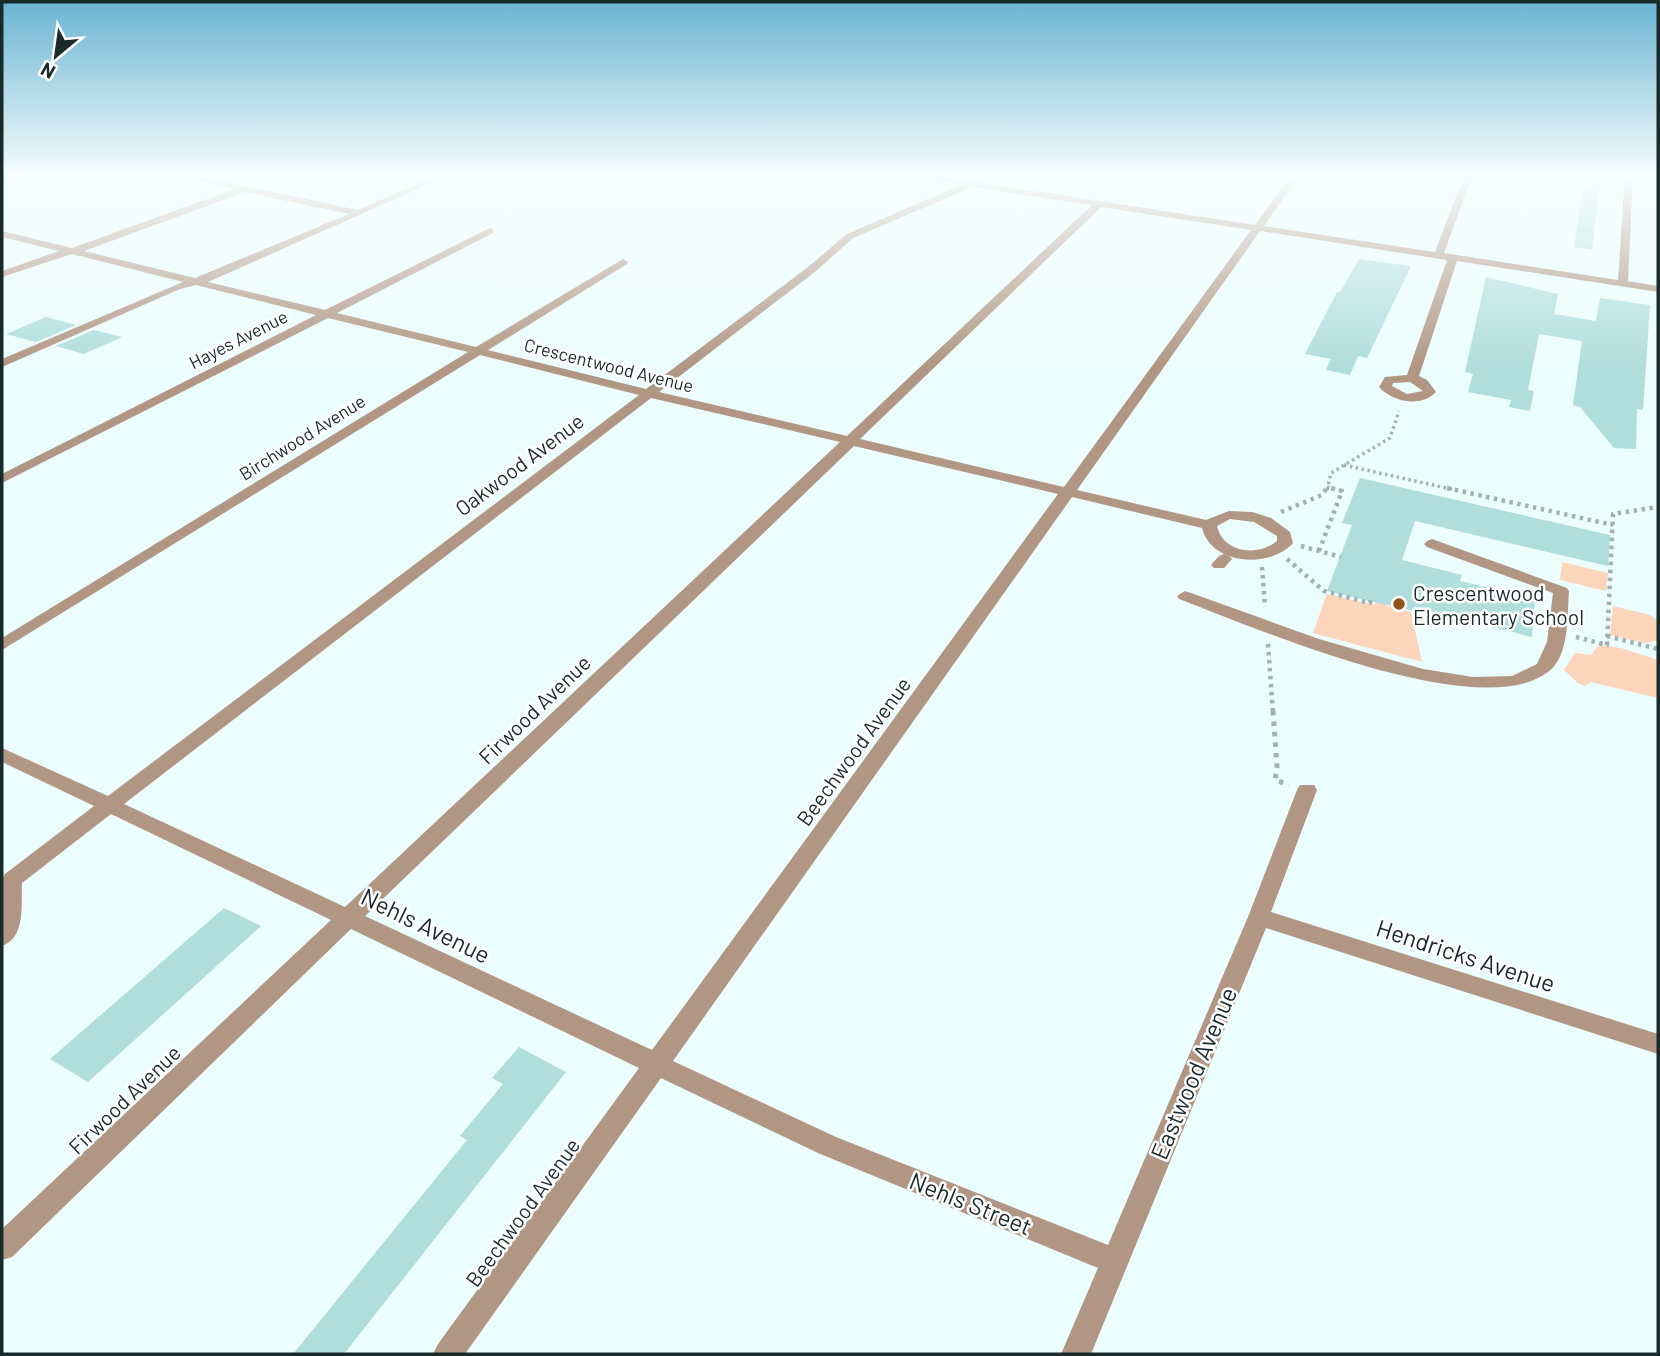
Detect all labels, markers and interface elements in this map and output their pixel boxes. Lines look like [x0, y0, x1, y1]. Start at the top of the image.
north arrow [21, 21, 91, 91]
text: N [36, 58, 59, 84]
street label: Hayes Avenue [185, 305, 291, 373]
street label: Crescentwood Avenue [522, 333, 696, 397]
street label: Birchwood Avenue [235, 389, 369, 485]
street label: Oakwood Avenue [450, 408, 588, 520]
place label: Crescentwood Elementary School [1413, 580, 1584, 629]
marker: Crescentwood Elementary School [1391, 596, 1407, 612]
street label: Firwood Avenue [473, 649, 595, 769]
street label: Beechwood Avenue [791, 672, 915, 830]
street label: Nehls Avenue [357, 881, 495, 969]
street label: Hendricks Avenue [1373, 912, 1559, 998]
street label: Eastwood Avenue [1144, 983, 1242, 1163]
street label: Firwood Avenue [63, 1039, 185, 1159]
street label: Beechwood Avenue [460, 1133, 584, 1291]
street label: Nehls Street [906, 1165, 1036, 1241]

